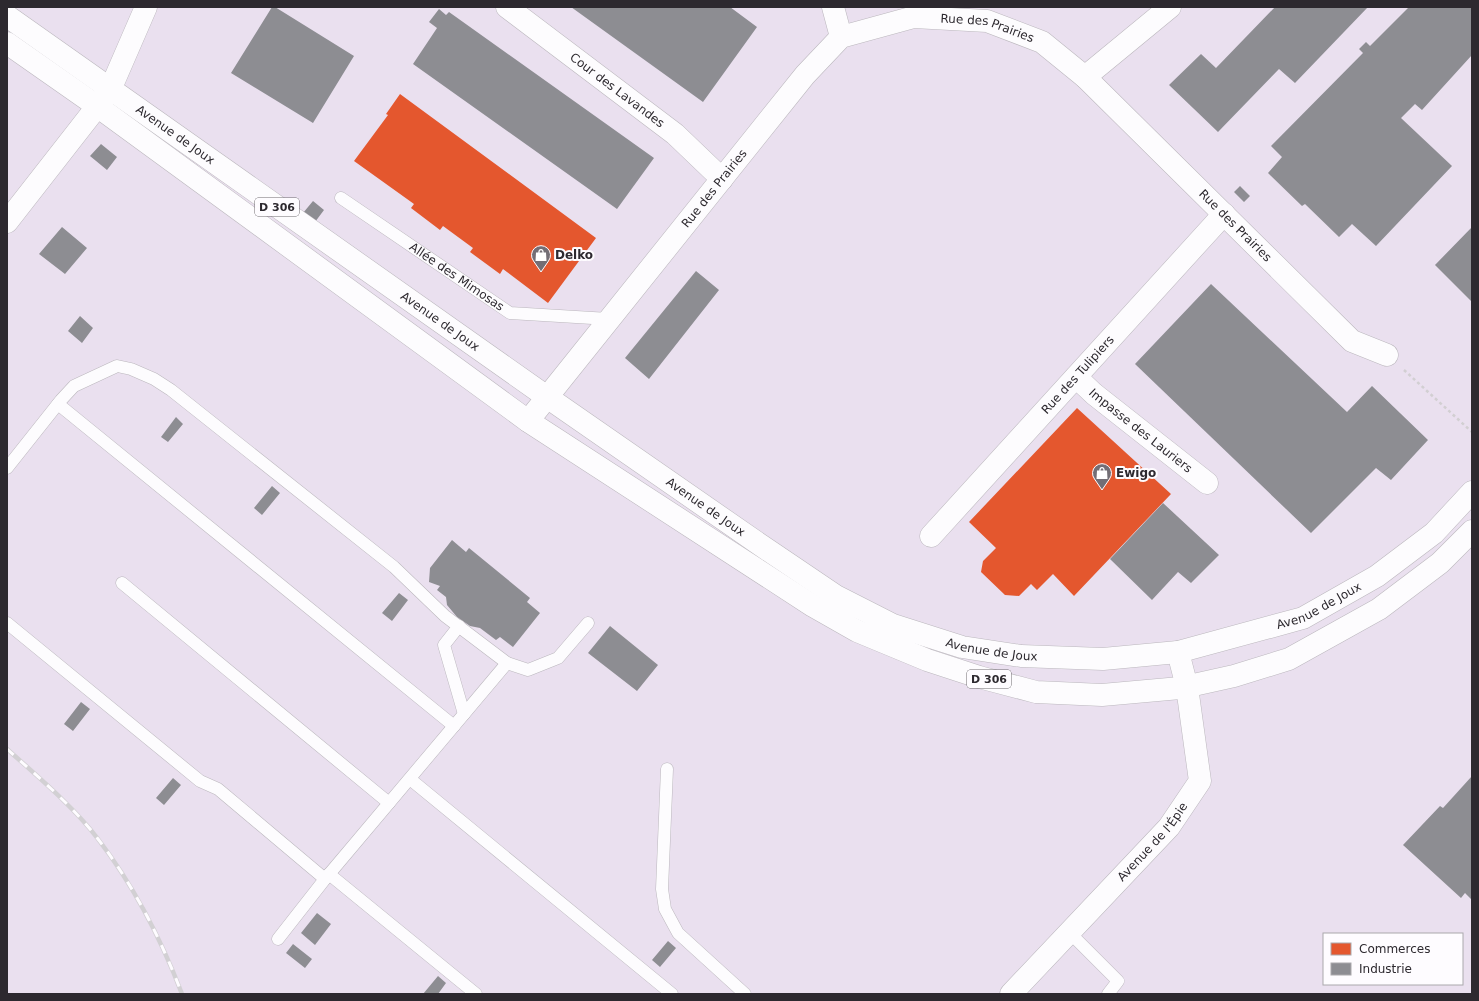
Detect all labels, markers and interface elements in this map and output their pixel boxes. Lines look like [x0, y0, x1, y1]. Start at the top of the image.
street label: Rue des Prairies [940, 11, 1036, 45]
street label: Cour des Lavandes [567, 50, 667, 130]
street label: Avenue de Joux [133, 102, 217, 167]
street label: Rue des Prairies [679, 146, 750, 230]
street label: Rue des Prairies [1196, 187, 1274, 264]
road number: D 306 [255, 198, 299, 216]
street label: Allée des Mimosas [407, 240, 507, 314]
shop icon: Delko [530, 244, 552, 272]
place label: Delko [555, 248, 593, 262]
street label: Avenue de Joux [398, 289, 482, 354]
street label: Rue des Tulipiers [1039, 333, 1117, 417]
street label: Impasse des Lauriers [1086, 386, 1195, 476]
shop icon: Ewigo [1091, 462, 1113, 490]
place label: Ewigo [1116, 466, 1156, 480]
street label: Avenue de Joux [664, 475, 748, 539]
street label: Avenue de Joux [1275, 579, 1364, 632]
street label: Avenue de Joux [944, 635, 1038, 664]
road number: D 306 [967, 670, 1011, 688]
street label: Avenue de l'Épie [1115, 800, 1190, 884]
legend [1323, 933, 1463, 985]
text: Commerces [1359, 942, 1430, 956]
text: Industrie [1359, 962, 1412, 976]

